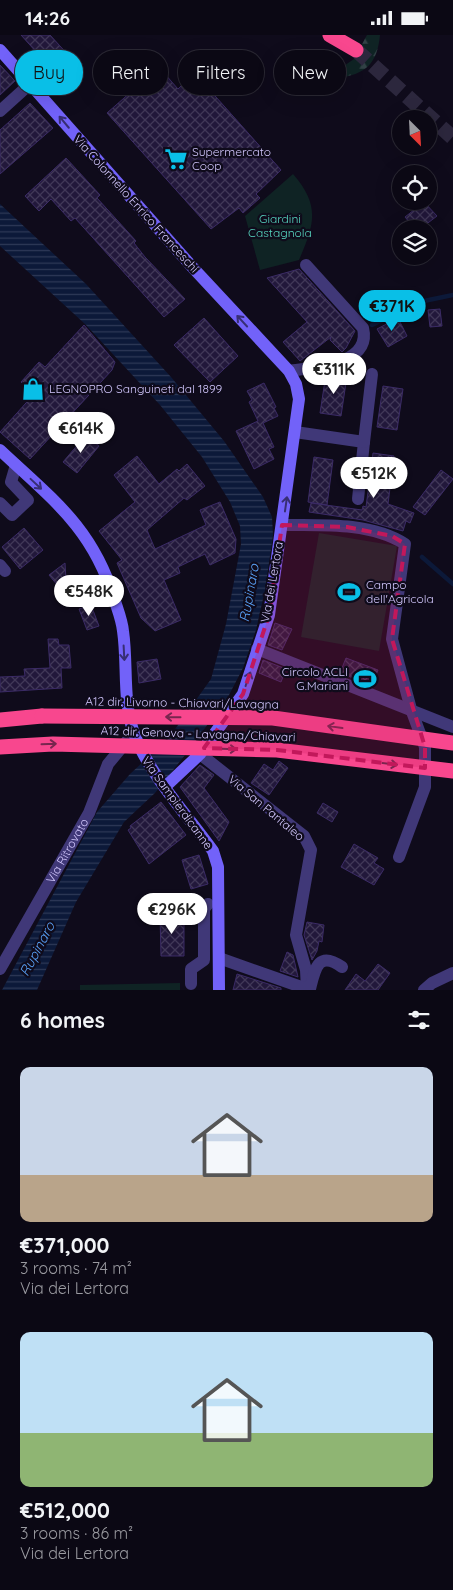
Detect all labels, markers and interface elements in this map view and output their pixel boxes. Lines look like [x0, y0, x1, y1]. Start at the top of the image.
text: 14:26 [25, 6, 70, 30]
chip: Buy [15, 50, 83, 95]
chip: Rent [93, 50, 168, 95]
chip: Filters [178, 50, 264, 95]
chip: New [274, 50, 346, 95]
north arrow [392, 110, 438, 155]
map controls [392, 110, 437, 265]
one-way arrow [58, 115, 69, 128]
street label: Via Colonnello Enrico Franceschi [71, 132, 202, 276]
place label: Supermercato Coop [192, 144, 271, 173]
supermarket icon: Supermercato Coop [163, 146, 189, 172]
button: locate [392, 165, 437, 210]
park label: Giardini Castagnola [248, 211, 312, 240]
button: layers [392, 220, 437, 265]
pin: €371K [357, 289, 427, 332]
text: €371K [370, 296, 414, 316]
one-way arrow [236, 315, 248, 327]
pin: €311K [299, 353, 369, 395]
text: €311K [313, 359, 355, 379]
shop icon: LEGNOPRO Sanguineti dal 1899 [20, 376, 46, 402]
place label: LEGNOPRO Sanguineti dal 1899 [49, 381, 223, 396]
pin: €614K [46, 411, 116, 454]
text: €614K [59, 418, 103, 438]
pin: €512K [339, 457, 409, 499]
text: €512K [351, 463, 397, 483]
one-way arrow [29, 478, 42, 490]
one-way arrow [281, 496, 291, 512]
street label: Via dei Lertora [257, 540, 286, 623]
water label: Rupinaro [235, 562, 263, 624]
pin: €548K [54, 575, 124, 617]
place label: Campo dell'Agricola [366, 577, 434, 606]
sports icon: Campo dell'Agricola [336, 579, 362, 605]
text: €548K [65, 581, 113, 601]
one-way arrow [120, 645, 129, 661]
place label: Circolo ACLI G.Mariani [282, 664, 348, 693]
sports icon: Circolo ACLI G.Mariani [352, 666, 378, 692]
one-way arrow [243, 672, 253, 688]
street label: A12 dir. Livorno - Chiavari/Lavagna [85, 693, 279, 712]
one-way arrow [166, 712, 182, 722]
one-way arrow [328, 722, 344, 732]
street label: A12 dir. Genova - Lavagna/Chiavari [100, 723, 296, 744]
one-way arrow [40, 740, 56, 749]
one-way arrow [220, 744, 236, 753]
street label: Via Sampierdicanne [139, 753, 216, 852]
one-way arrow [382, 759, 398, 769]
street label: Via San Pantaleo [225, 771, 307, 844]
street label: Via Ritrovato [43, 816, 91, 886]
pin: €296K [137, 893, 207, 935]
text: €296K [148, 899, 196, 919]
water label: Rupinaro [15, 918, 59, 979]
icon: filters [405, 1006, 433, 1034]
text: 6 homes [20, 1007, 105, 1033]
icon: home [182, 1100, 272, 1190]
text: €371,000 [20, 1232, 109, 1258]
text: 3 rooms · 74 m² [20, 1258, 132, 1278]
text: Via dei Lertora [20, 1278, 129, 1298]
icon: home [182, 1365, 272, 1455]
text: €512,000 [20, 1497, 110, 1523]
text: 3 rooms · 86 m² [20, 1523, 133, 1543]
text: Via dei Lertora [20, 1543, 129, 1563]

